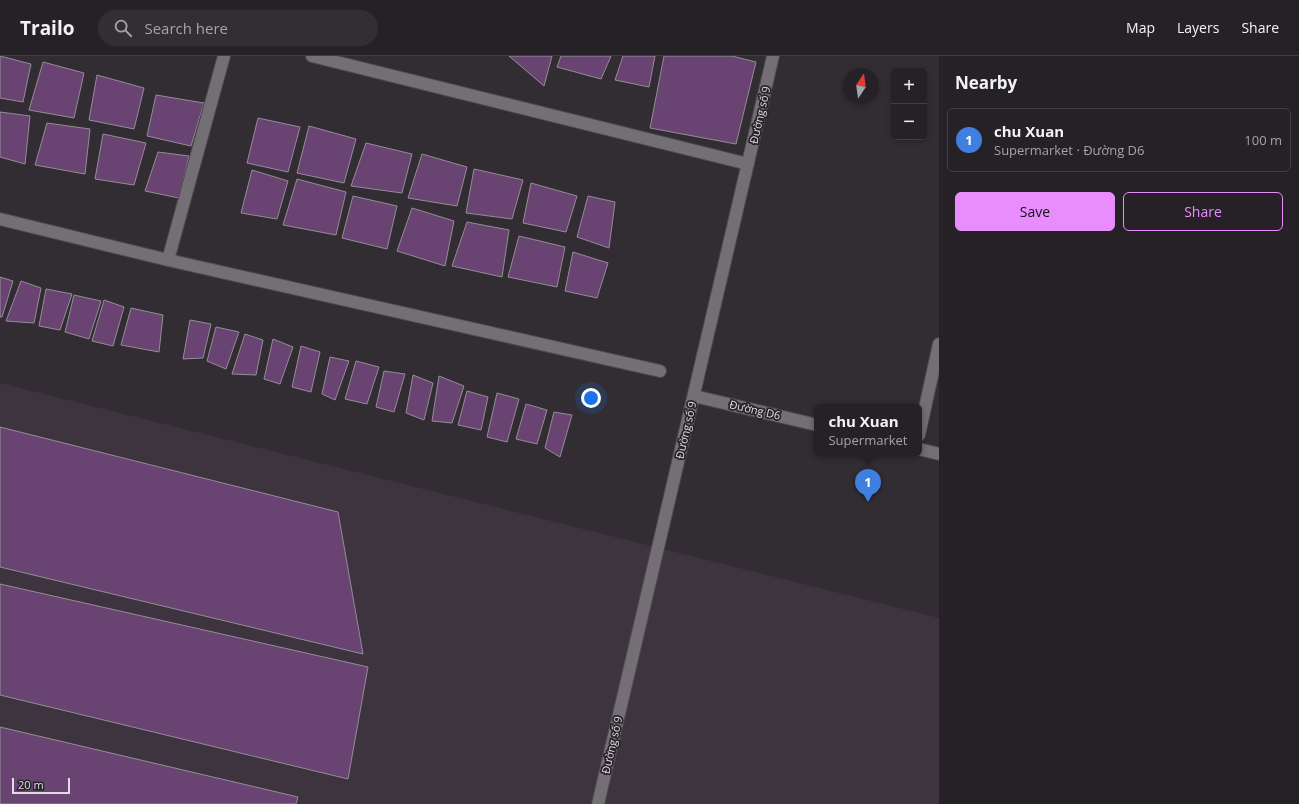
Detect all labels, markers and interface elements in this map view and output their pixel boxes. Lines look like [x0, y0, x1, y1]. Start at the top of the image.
search box [98, 10, 378, 46]
text: Trailo [20, 15, 74, 41]
icon: search [112, 17, 134, 39]
text: Search here [144, 18, 228, 38]
text: Map [1126, 18, 1155, 37]
text: Layers [1177, 18, 1219, 37]
text: Share [1241, 18, 1279, 37]
north arrow [843, 68, 879, 104]
map controls [891, 68, 927, 140]
button: + [891, 68, 927, 104]
text: Nearby [955, 71, 1017, 94]
street label: Đường số 9 [746, 85, 773, 145]
button: − [891, 104, 927, 140]
text: chu Xuan [994, 121, 1064, 141]
text: 1 [965, 131, 973, 149]
text: 100 m [1244, 131, 1282, 149]
text: Supermarket · Đường D6 [994, 141, 1144, 159]
button: Save [955, 192, 1115, 231]
button: Share [1123, 192, 1283, 231]
your location [581, 388, 601, 408]
street label: Đường D6 [728, 396, 782, 423]
street label: Đường số 9 [672, 400, 699, 460]
popup [814, 404, 922, 456]
text: chu Xuan [828, 411, 899, 431]
text: Supermarket [828, 431, 908, 449]
pin: 1 [855, 469, 881, 502]
street label: Đường số 9 [598, 715, 625, 775]
scale bar [12, 776, 70, 795]
text: 20 m [18, 777, 44, 792]

